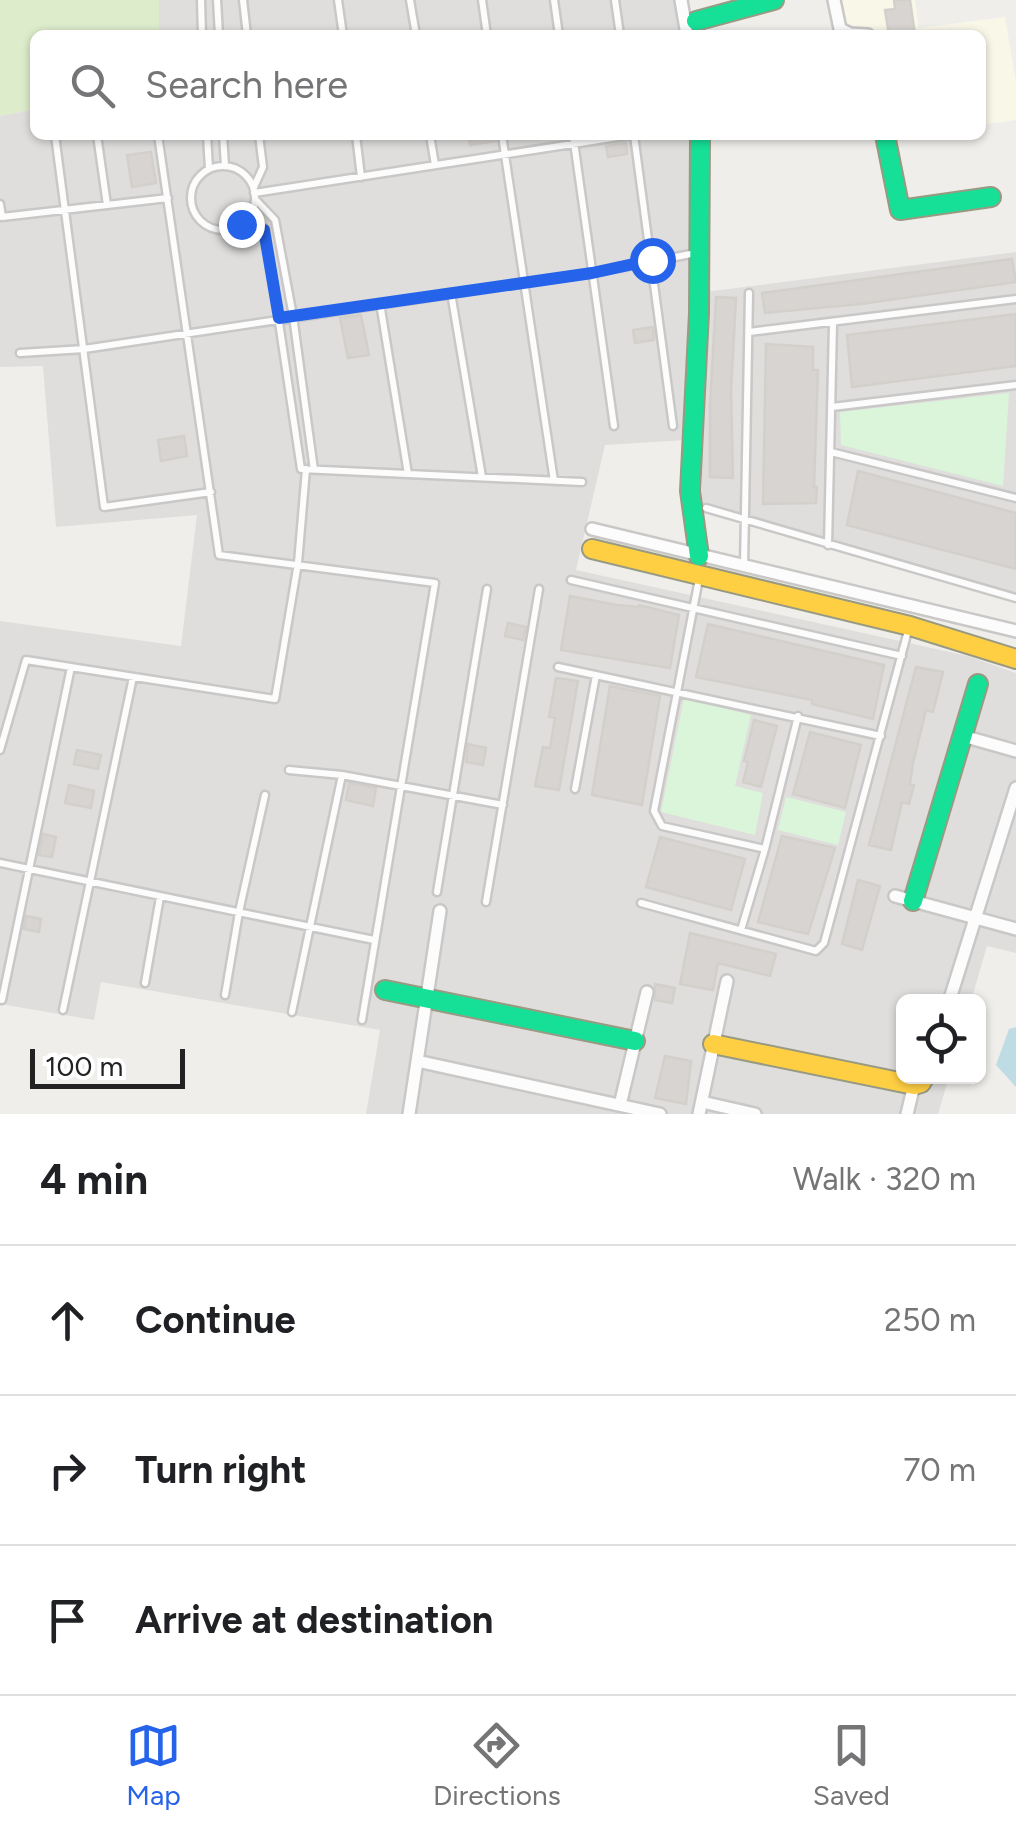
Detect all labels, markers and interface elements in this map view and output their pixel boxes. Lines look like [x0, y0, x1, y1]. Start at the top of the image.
search box [30, 30, 986, 140]
icon: search [65, 58, 120, 113]
text: Search here [145, 62, 348, 108]
route end [219, 202, 265, 248]
route start [630, 238, 676, 284]
map controls [896, 994, 986, 1084]
button: locate [896, 994, 986, 1084]
scale bar [30, 1044, 185, 1088]
text: 100 m [45, 1049, 123, 1083]
text: 4 min [40, 1154, 148, 1205]
text: Walk · 320 m [793, 1160, 976, 1198]
icon: ahead [40, 1293, 95, 1348]
text: Continue [135, 1297, 296, 1343]
text: 250 m [884, 1301, 976, 1339]
icon: right [40, 1443, 95, 1498]
text: Turn right [135, 1447, 307, 1493]
text: 70 m [903, 1451, 976, 1489]
icon: arrive [40, 1593, 95, 1648]
text: Arrive at destination [135, 1597, 493, 1643]
tab: Map [126, 1718, 181, 1812]
tab: Directions [433, 1718, 561, 1812]
tab: Saved [813, 1718, 890, 1812]

